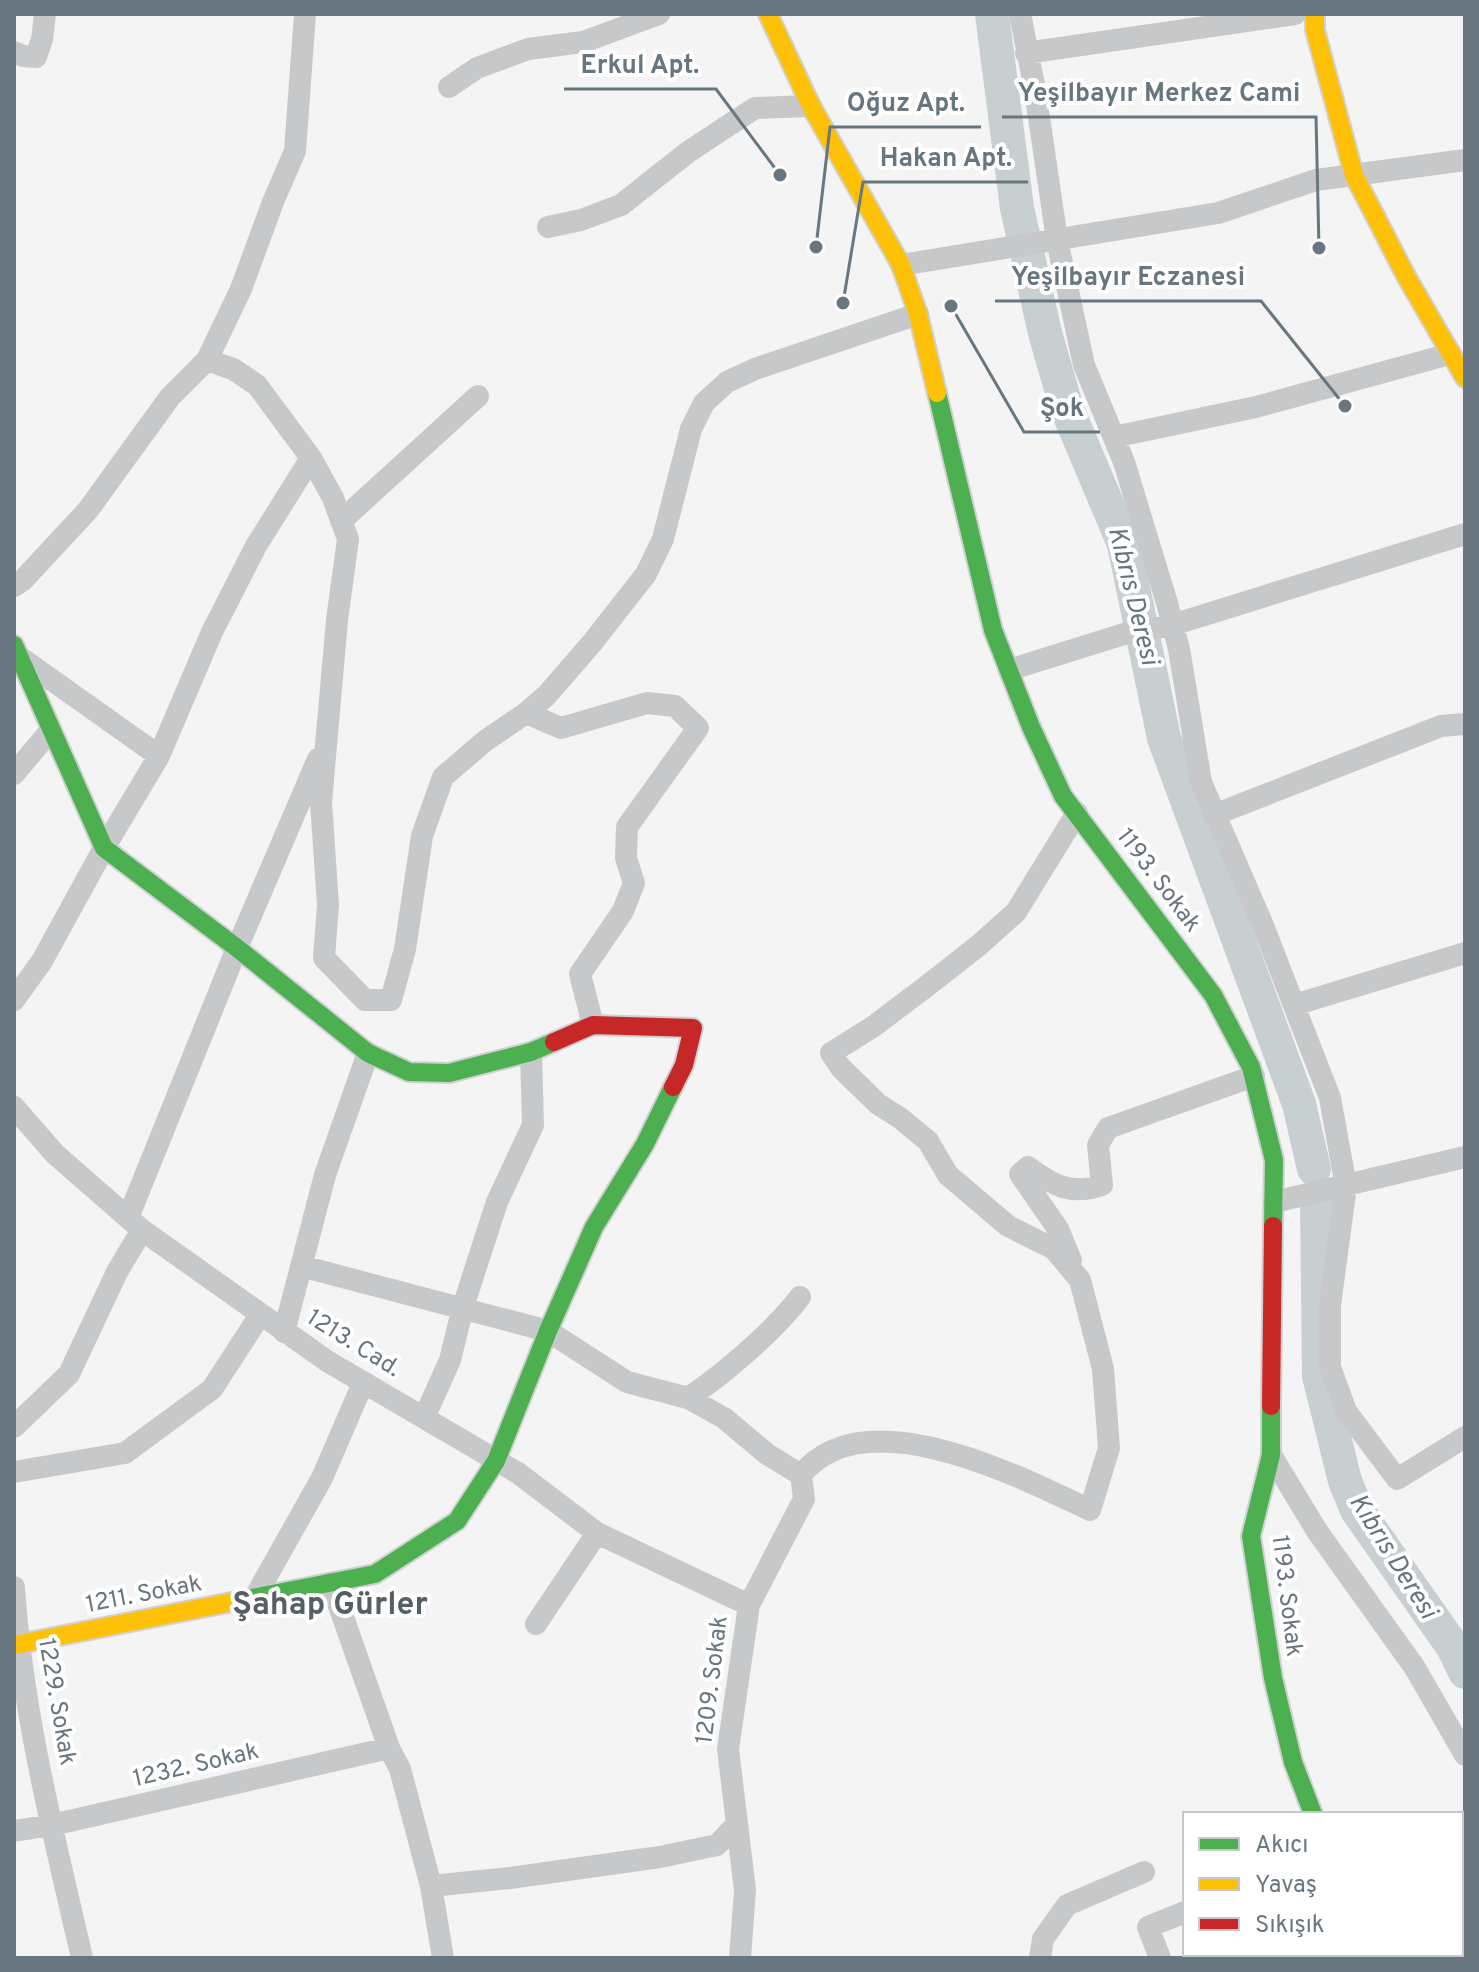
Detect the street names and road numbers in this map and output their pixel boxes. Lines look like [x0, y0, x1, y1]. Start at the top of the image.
street label: 1193. Sokak [1109, 823, 1207, 939]
street label: 1213. Cad. [300, 1303, 406, 1385]
street label: 1193. Sokak [1264, 1533, 1308, 1659]
street label: 1211. Sokak [84, 1569, 204, 1621]
street label: 1209. Sokak [690, 1614, 736, 1746]
street label: 1229. Sokak [30, 1636, 82, 1768]
street label: 1232. Sokak [130, 1737, 262, 1795]

